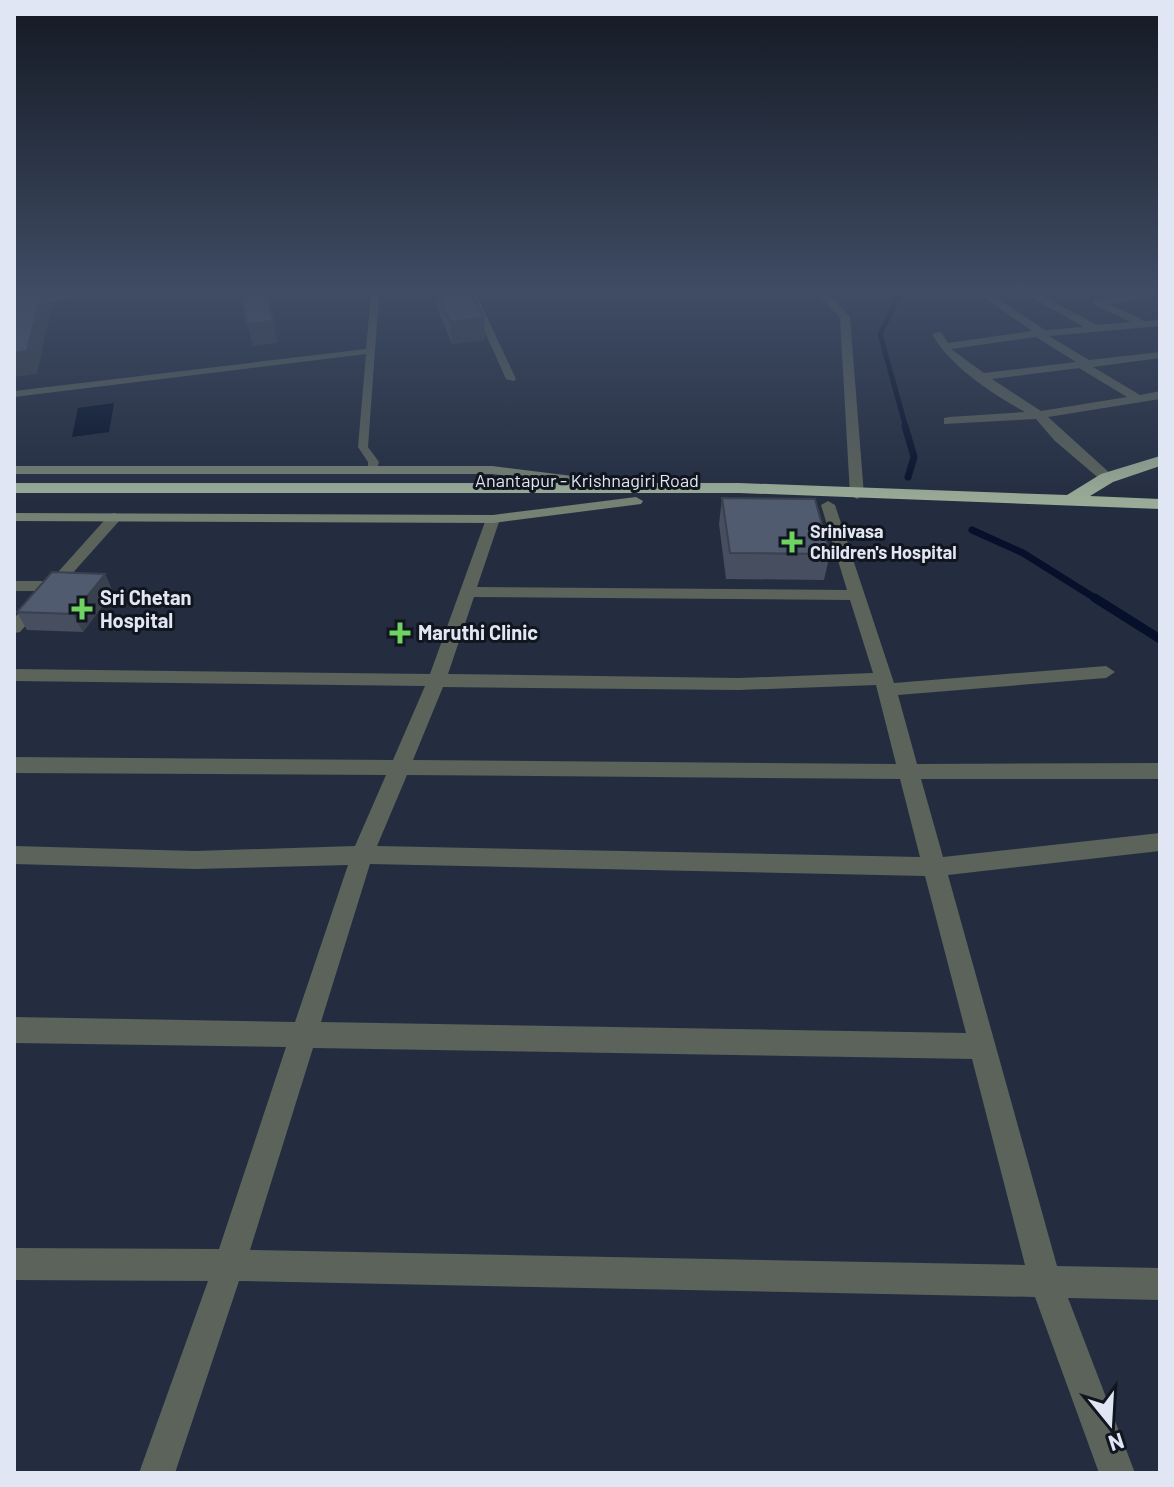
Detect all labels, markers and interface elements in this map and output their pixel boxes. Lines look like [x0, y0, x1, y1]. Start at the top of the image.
street label: Anantapur - Krishnagiri Road [475, 469, 699, 491]
place label: Srinivasa Children's Hospital [810, 520, 957, 563]
marker: Srinivasa Children's Hospital [781, 531, 803, 553]
place label: Sri Chetan Hospital [100, 585, 191, 632]
marker: Sri Chetan Hospital [71, 598, 93, 620]
place label: Maruthi Clinic [418, 620, 538, 644]
marker: Maruthi Clinic [389, 622, 411, 644]
north arrow [1070, 1383, 1150, 1463]
text: N [1106, 1428, 1127, 1458]

